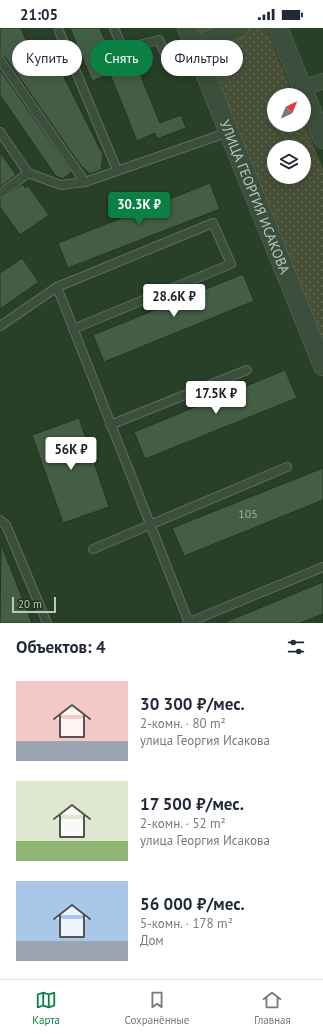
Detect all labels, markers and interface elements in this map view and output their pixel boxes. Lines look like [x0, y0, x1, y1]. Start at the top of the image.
text: 21:05 [20, 5, 58, 24]
chip: Купить [12, 40, 82, 76]
chip: Снять [90, 40, 153, 76]
chip: Фильтры [161, 40, 243, 76]
north arrow [267, 88, 311, 132]
map controls [267, 88, 311, 184]
street label: УЛИЦА ГЕОРГИЯ ИСАКОВА [216, 117, 294, 277]
button: layers [267, 140, 311, 184]
pin: 30.3K ₽ [102, 192, 176, 226]
text: 30.3K ₽ [117, 196, 161, 213]
pin: 28.6K ₽ [137, 284, 211, 318]
text: 28.6K ₽ [152, 288, 196, 305]
pin: 17.5K ₽ [179, 381, 253, 415]
text: 17.5K ₽ [195, 385, 237, 402]
pin: 56K ₽ [43, 437, 99, 471]
text: 56K ₽ [54, 441, 88, 458]
house number: 105 [238, 506, 258, 521]
scale bar [12, 595, 56, 614]
text: 20 m [18, 597, 42, 611]
text: Объектов: 4 [16, 636, 106, 658]
icon: filters [285, 636, 307, 658]
text: 30 300 ₽/мес. [140, 693, 245, 715]
icon: home [48, 697, 96, 745]
text: 2-комн. · 80 m² [140, 715, 226, 732]
text: улица Георгия Исакова [140, 732, 270, 749]
text: 17 500 ₽/мес. [140, 793, 244, 815]
icon: home [48, 797, 96, 845]
text: 2-комн. · 52 m² [140, 815, 226, 832]
text: улица Георгия Исакова [140, 832, 270, 849]
text: 56 000 ₽/мес. [140, 893, 245, 915]
icon: home [48, 897, 96, 945]
text: 5-комн. · 178 m² [140, 915, 233, 932]
text: Дом [140, 932, 164, 949]
tab: Карта [32, 989, 60, 1027]
tab: Сохранённые [125, 989, 189, 1027]
tab: Главная [254, 989, 291, 1027]

